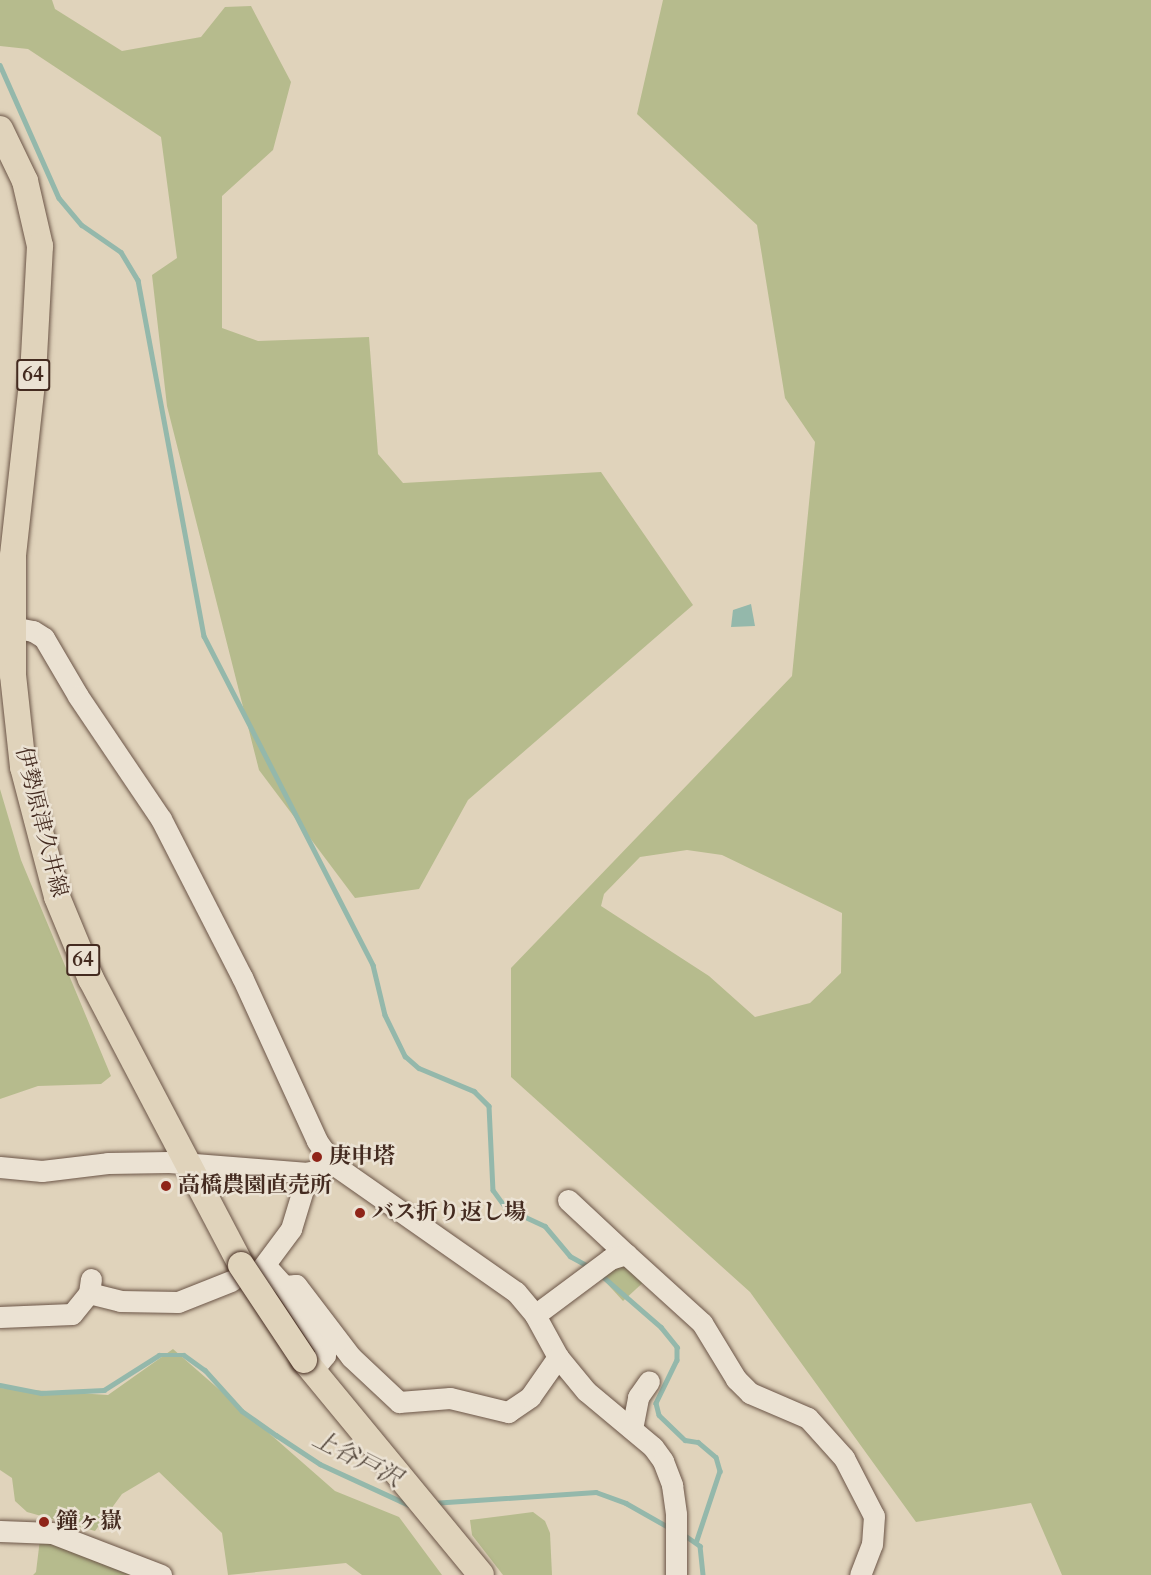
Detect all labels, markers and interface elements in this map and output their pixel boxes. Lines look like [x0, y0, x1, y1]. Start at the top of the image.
road number: 64 [15, 357, 51, 393]
street label: 伊勢原津久井線 [10, 744, 72, 900]
road number: 64 [65, 942, 101, 978]
place label: 庚申塔 [329, 1144, 395, 1170]
marker: 庚申塔 [310, 1150, 324, 1164]
place label: 高橋農園直売所 [178, 1173, 332, 1199]
marker: 高橋農園直売所 [159, 1179, 173, 1193]
place label: バス折り返し場 [372, 1200, 526, 1226]
marker: バス折り返し場 [353, 1206, 367, 1220]
water label: 上谷戸沢 [308, 1424, 406, 1494]
place label: 鐘ヶ嶽 [56, 1509, 122, 1535]
marker: 鐘ヶ嶽 [37, 1515, 51, 1529]

